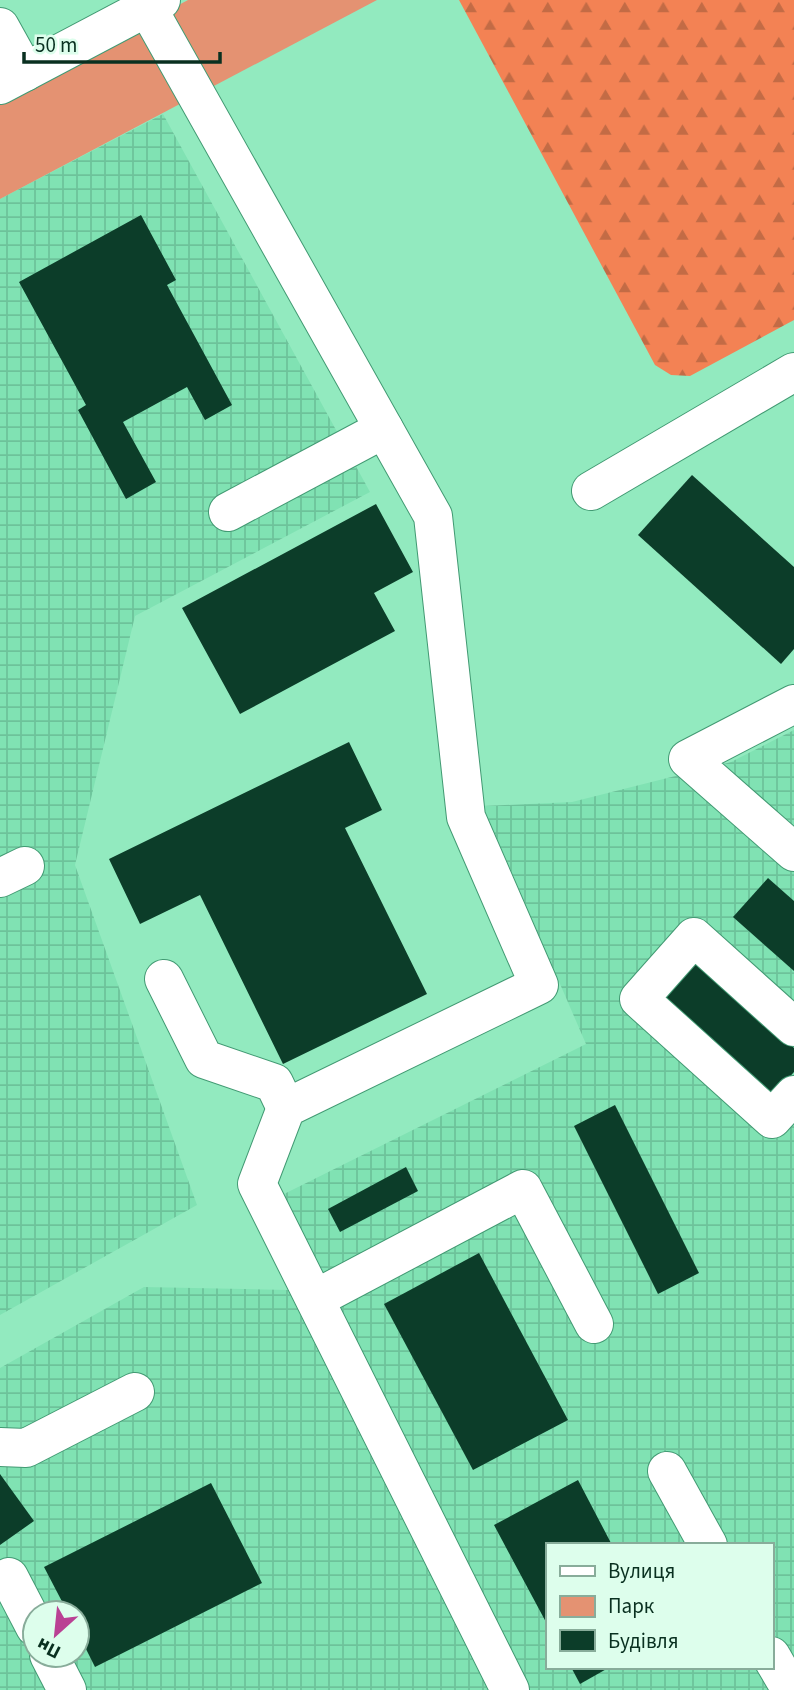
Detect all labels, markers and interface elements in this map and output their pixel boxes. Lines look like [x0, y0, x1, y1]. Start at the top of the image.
scale bar [24, 21, 220, 65]
text: 50 m [35, 30, 77, 60]
legend [546, 1543, 773, 1669]
text: Вулиця [608, 1556, 675, 1586]
text: Парк [608, 1591, 655, 1621]
north arrow [21, 1599, 91, 1669]
text: Будівля [608, 1626, 679, 1656]
text: Пн [32, 1630, 66, 1665]

